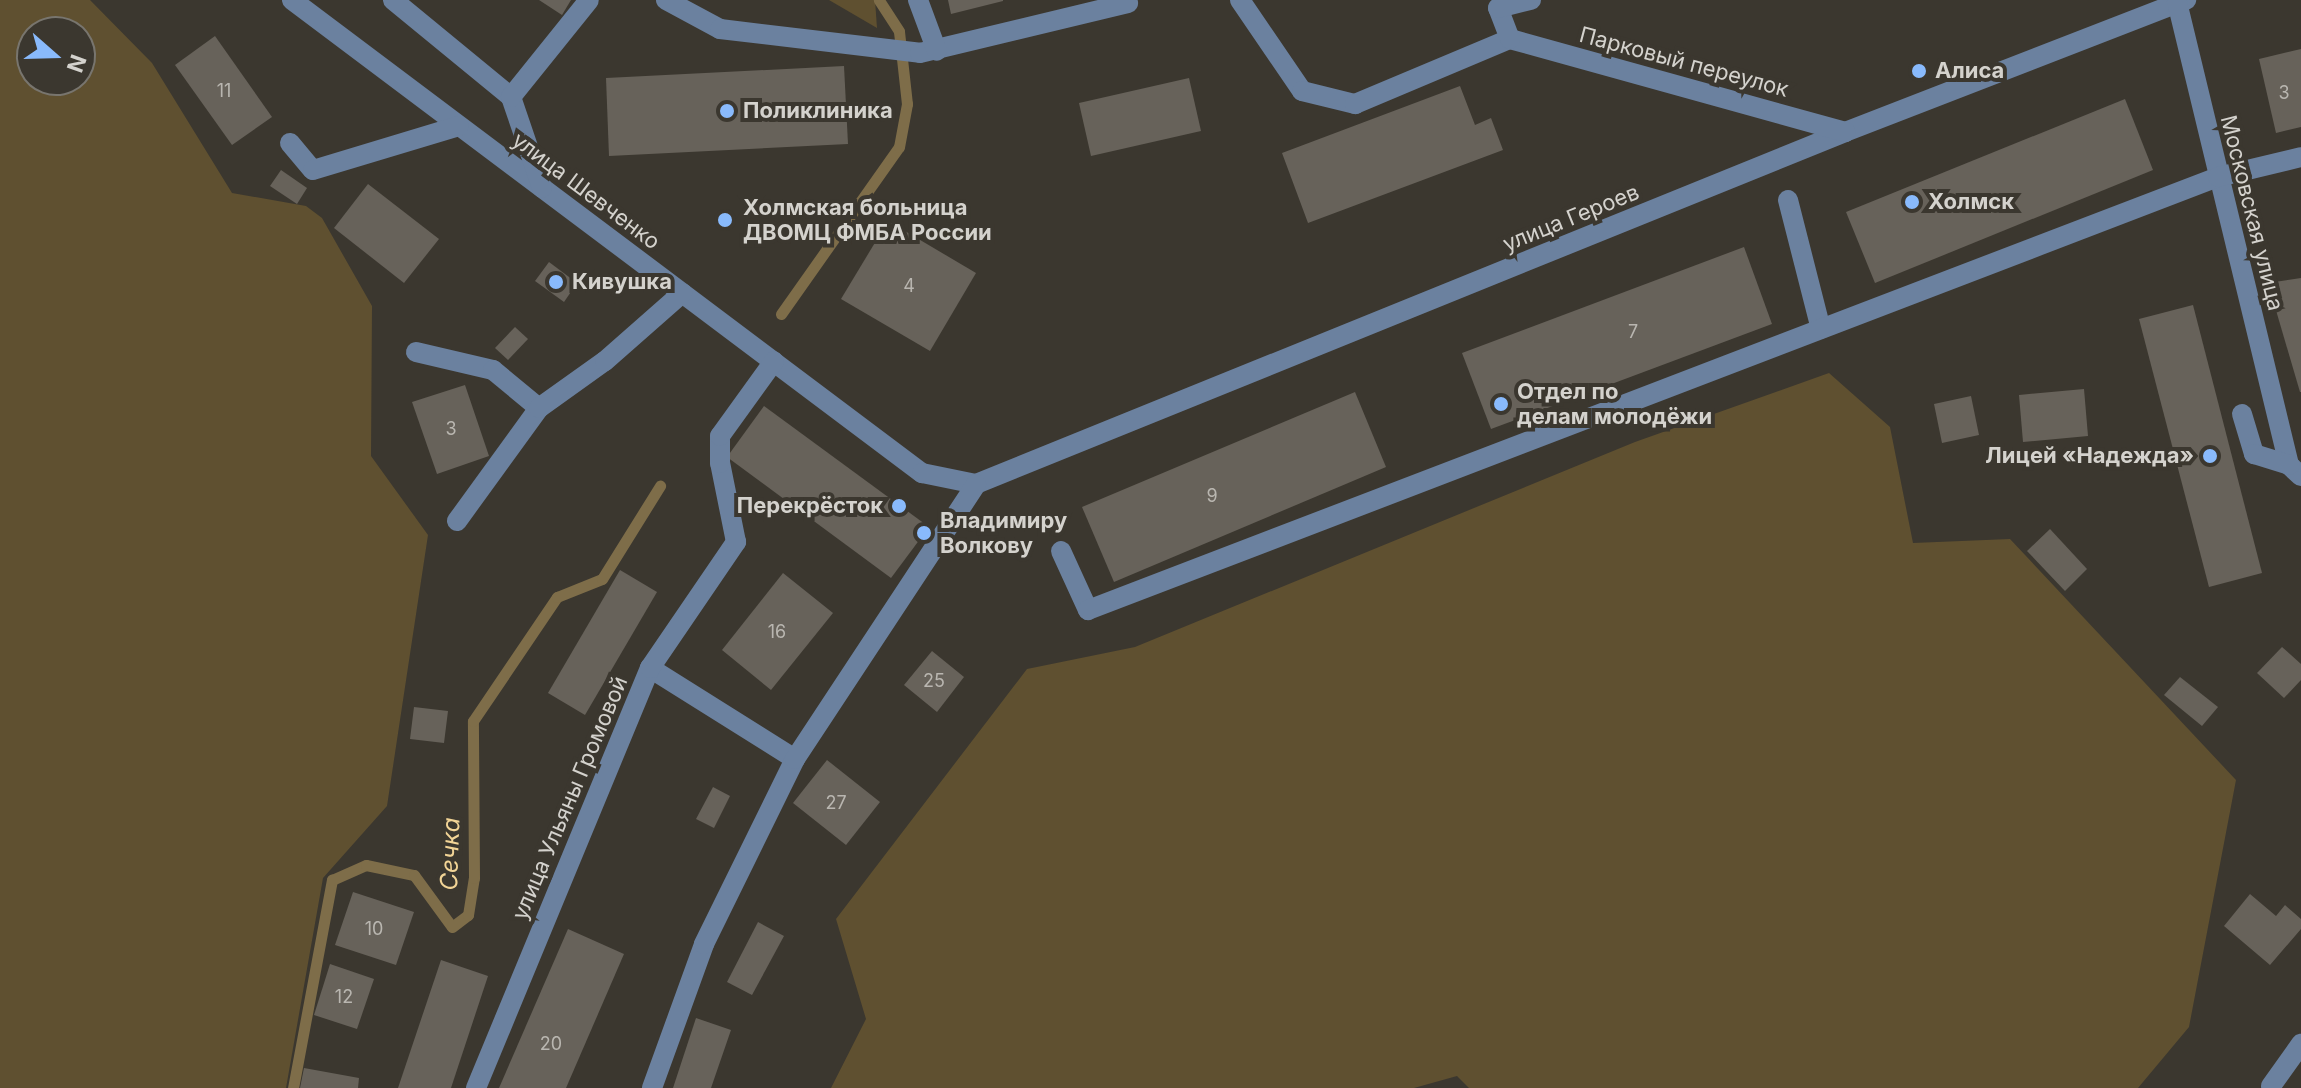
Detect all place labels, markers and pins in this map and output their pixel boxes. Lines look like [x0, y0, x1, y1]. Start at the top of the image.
place label: Алиса [1935, 58, 2004, 84]
marker: Алиса [1910, 62, 1928, 80]
place label: Поликлиника [743, 98, 893, 124]
marker: Поликлиника [718, 102, 736, 120]
place label: Холмск [1928, 189, 2014, 215]
marker: Холмск [1903, 193, 1921, 211]
place label: Холмская больница ДВОМЦ ФМБА России [743, 194, 992, 246]
marker: Холмская больница ДВОМЦ ФМБА России [714, 209, 736, 231]
place label: Кивушка [572, 269, 672, 295]
marker: Кивушка [547, 273, 565, 291]
place label: Отдел по делам молодёжи [1517, 378, 1712, 430]
marker: Отдел по делам молодёжи [1492, 395, 1510, 413]
place label: Лицей «Надежда» [1985, 443, 2194, 469]
marker: Лицей «Надежда» [2201, 447, 2219, 465]
place label: Перекрёсток [737, 493, 883, 519]
marker: Перекрёсток [890, 497, 908, 515]
place label: Владимиру Волкову [940, 507, 1067, 558]
marker: Владимиру Волкову [915, 524, 933, 542]

